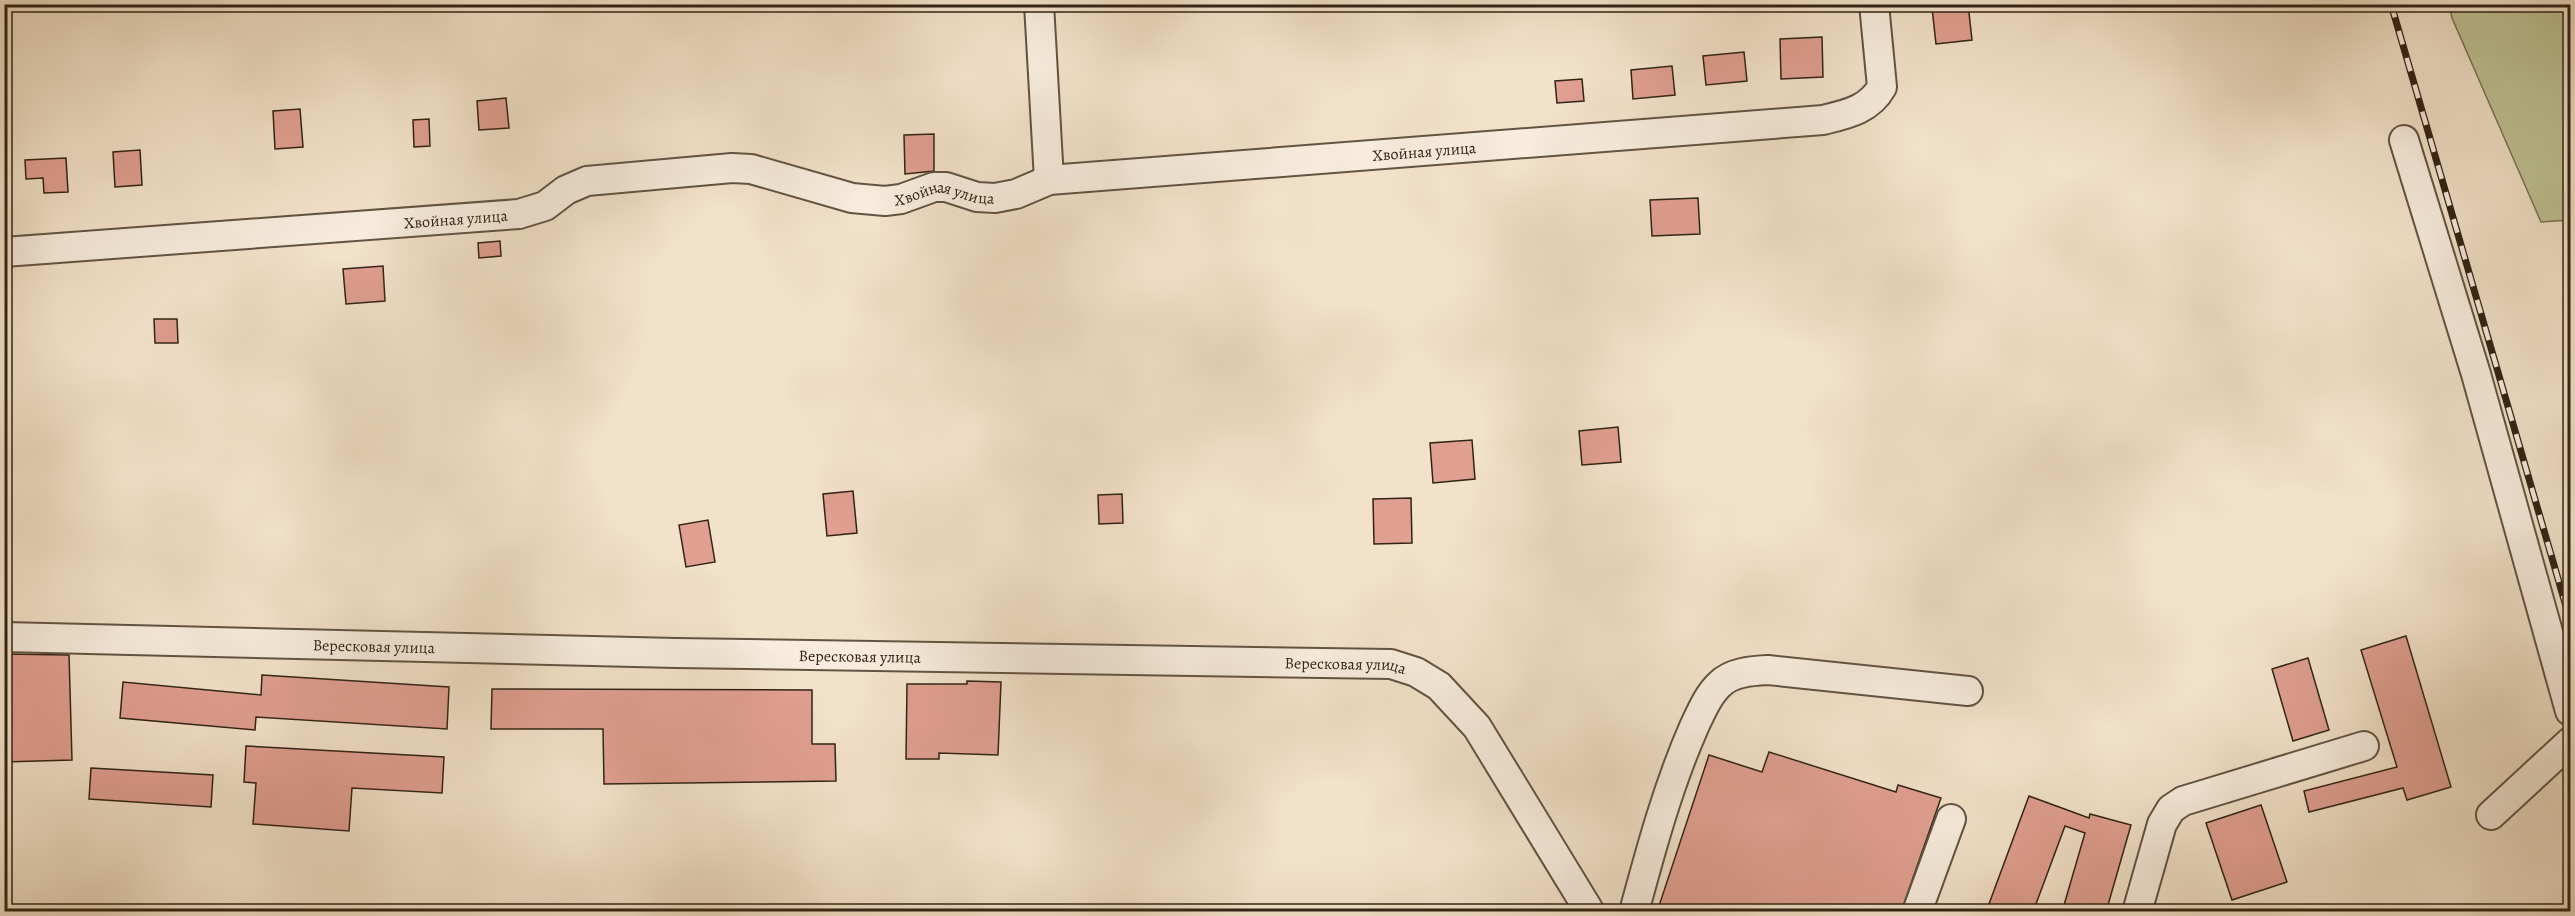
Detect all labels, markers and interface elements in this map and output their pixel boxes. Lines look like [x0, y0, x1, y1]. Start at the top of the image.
street label: Хвойная улица [1371, 137, 1478, 167]
street label: Хвойная улица [893, 177, 996, 212]
street label: Хвойная улица [403, 205, 509, 234]
street label: Вересковая улица [313, 634, 436, 659]
street label: Вересковая улица [798, 645, 922, 669]
street label: Вересковая улица [1284, 652, 1410, 680]

